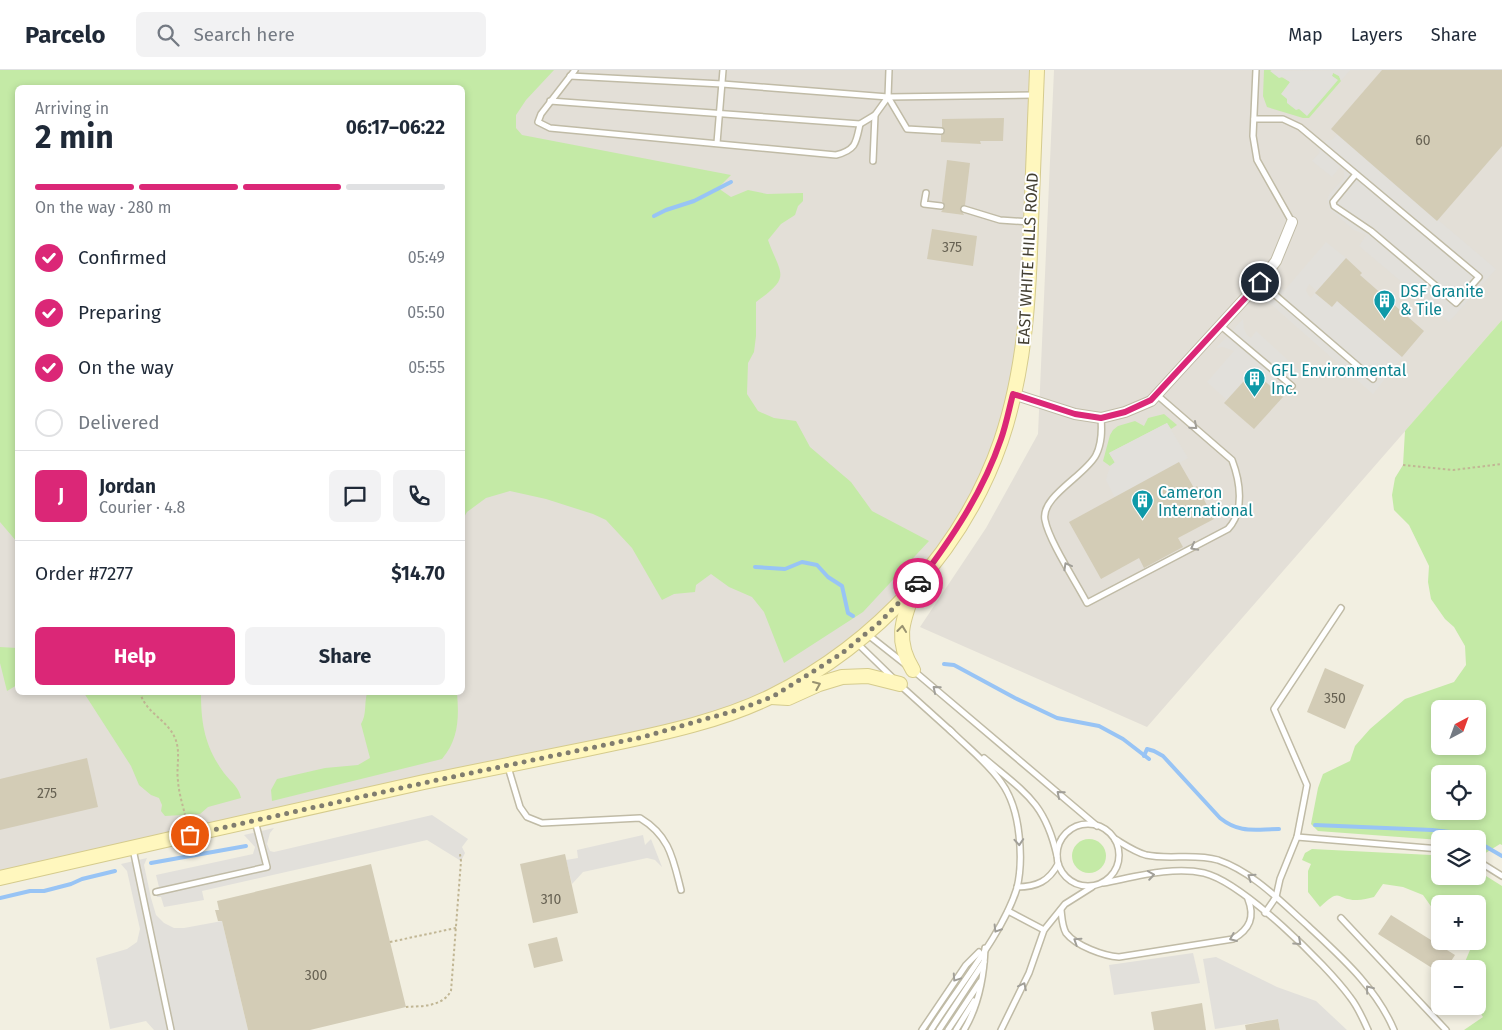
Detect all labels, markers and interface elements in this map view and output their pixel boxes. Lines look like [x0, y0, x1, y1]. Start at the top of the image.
search box [136, 12, 486, 57]
text: Parcelo [25, 21, 106, 49]
icon: search [154, 21, 182, 49]
text: Search here [194, 23, 295, 46]
text: Map [1288, 24, 1323, 46]
text: Layers [1351, 24, 1403, 46]
text: Share [1431, 24, 1477, 46]
text: Arriving in [35, 99, 109, 118]
text: 06:17–06:22 [346, 116, 445, 139]
text: 2 min [35, 118, 114, 156]
house number: 60 [1415, 132, 1431, 149]
street label: EAST WHITE HILLS ROAD [1014, 172, 1042, 346]
text: On the way · 280 m [35, 198, 171, 217]
house number: 375 [942, 239, 962, 256]
icon: check [35, 244, 63, 272]
text: Confirmed [78, 246, 167, 269]
text: 05:49 [408, 248, 445, 267]
pin [1239, 261, 1281, 303]
icon: home [1246, 268, 1274, 296]
place label: DSF Granite & Tile [1400, 282, 1484, 319]
building icon: DSF Granite & Tile [1372, 288, 1396, 319]
icon: check [35, 299, 63, 327]
text: Preparing [78, 301, 161, 324]
text: 05:50 [407, 303, 445, 322]
icon: check [35, 354, 63, 382]
text: On the way [78, 356, 174, 379]
text: 05:55 [408, 358, 445, 377]
place label: GFL Environmental Inc. [1271, 361, 1407, 398]
building icon: GFL Environmental Inc. [1243, 367, 1267, 398]
text: Delivered [78, 411, 160, 434]
one-way arrow [1188, 420, 1197, 429]
button: chat [329, 470, 381, 522]
button: phone [393, 470, 445, 522]
text: Jordan [99, 475, 156, 498]
place label: Cameron International [1158, 483, 1253, 520]
text: J [58, 484, 64, 507]
building icon: Cameron International [1130, 489, 1154, 520]
text: Courier · 4.8 [99, 498, 185, 517]
one-way arrow [1190, 541, 1199, 551]
courier [893, 558, 943, 608]
text: Order #7277 [35, 562, 133, 585]
text: $14.70 [391, 562, 445, 585]
one-way arrow [1063, 562, 1073, 571]
icon: car [904, 569, 932, 597]
one-way arrow [897, 624, 908, 632]
button: Help [35, 627, 235, 685]
button: Share [245, 627, 445, 685]
one-way arrow [812, 681, 821, 691]
one-way arrow [932, 686, 941, 695]
house number: 350 [1324, 690, 1346, 707]
north arrow [1431, 700, 1486, 755]
map controls [1431, 700, 1486, 1015]
button: locate [1431, 765, 1486, 820]
house number: 275 [37, 785, 57, 802]
one-way arrow [1056, 791, 1065, 800]
pin [169, 814, 211, 856]
icon: bag [176, 821, 204, 849]
button: layers [1431, 830, 1486, 885]
one-way arrow [1014, 839, 1025, 847]
one-way arrow [1146, 870, 1155, 880]
one-way arrow [1247, 874, 1257, 883]
house number: 310 [541, 891, 561, 908]
button: + [1431, 895, 1486, 950]
one-way arrow [993, 924, 1003, 933]
one-way arrow [1230, 931, 1239, 941]
one-way arrow [1292, 936, 1301, 945]
one-way arrow [1073, 938, 1083, 947]
button: − [1431, 960, 1486, 1015]
house number: 300 [305, 967, 327, 984]
one-way arrow [953, 973, 962, 982]
one-way arrow [1017, 982, 1027, 991]
one-way arrow [1366, 986, 1374, 995]

